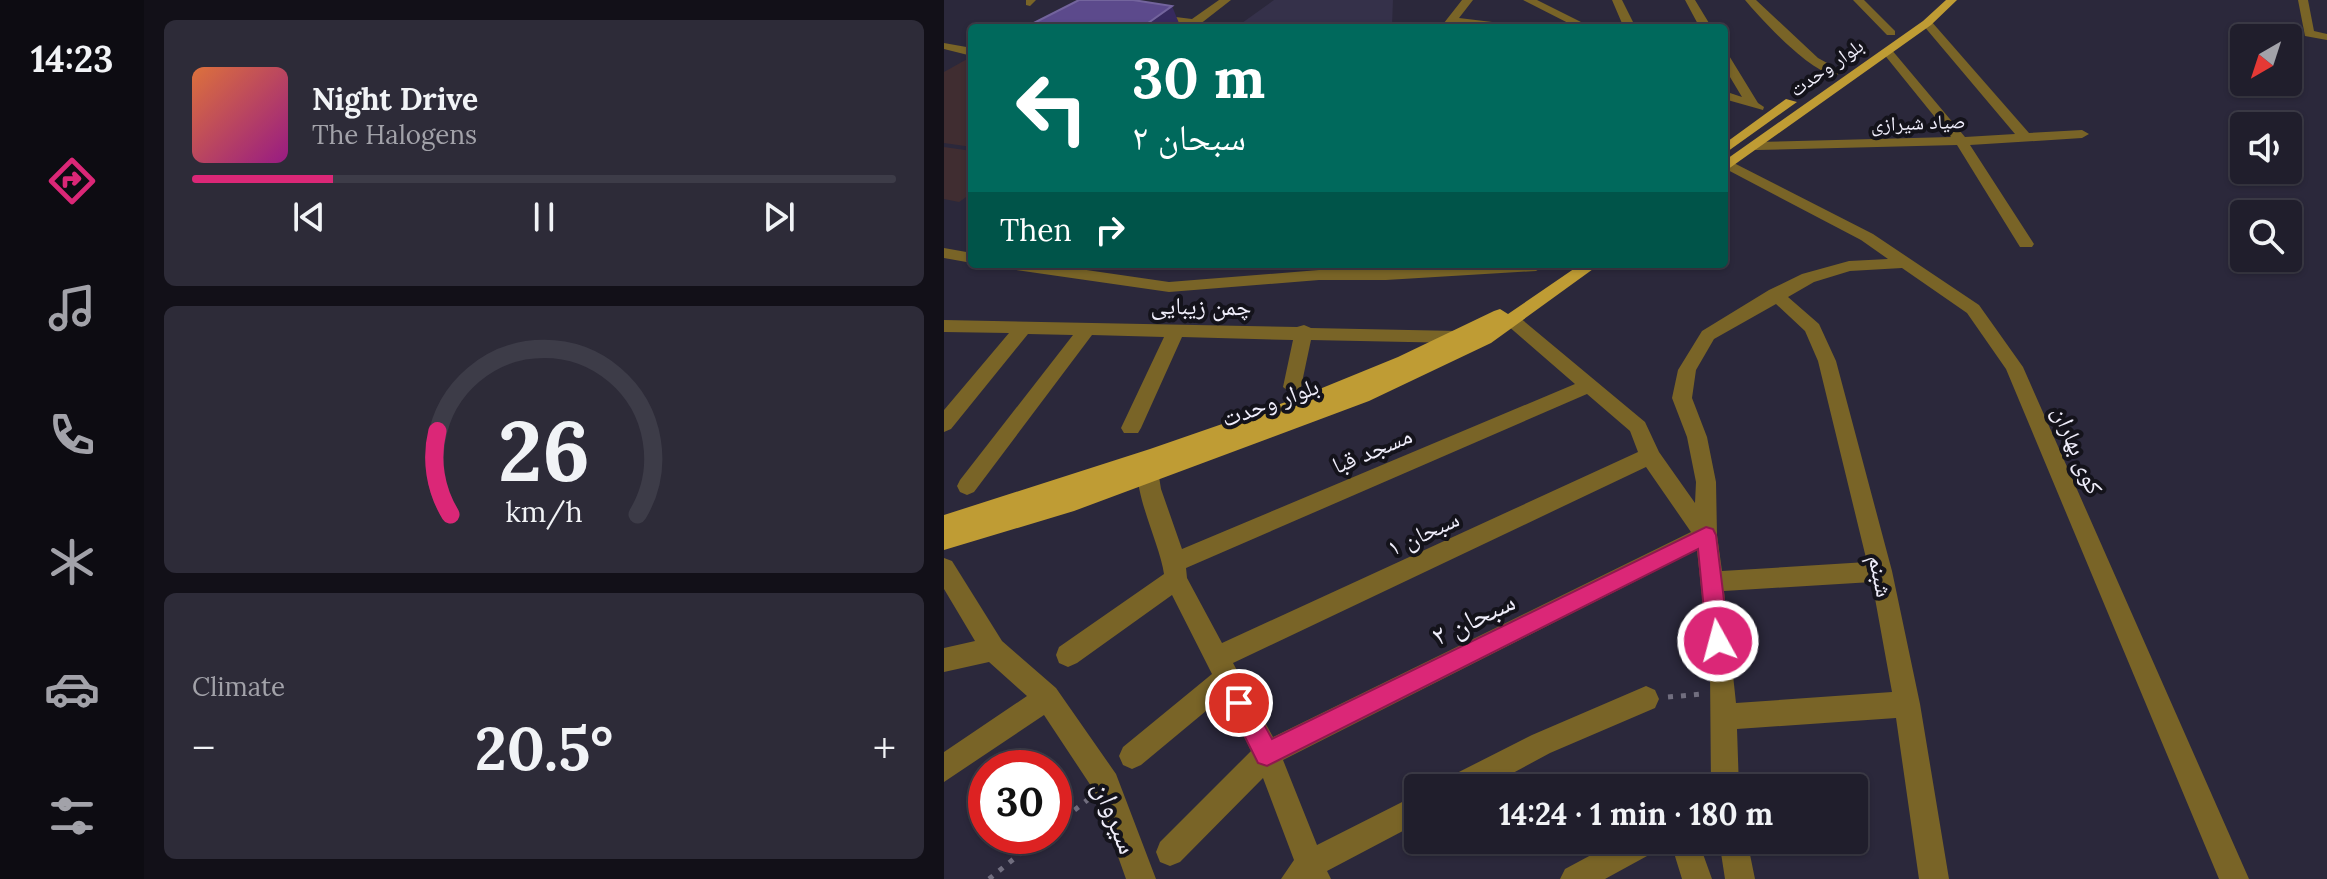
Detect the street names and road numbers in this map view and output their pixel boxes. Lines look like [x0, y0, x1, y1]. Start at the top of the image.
street label: بلوار وحدت [1784, 33, 1868, 101]
street label: صیاد شیرازی [1870, 108, 1966, 136]
street label: چمن زیبایی [1150, 290, 1252, 322]
street label: بلوار وحدت [1217, 370, 1323, 434]
street label: کوی بهاران [2046, 401, 2110, 499]
street label: مسجد قبا [1327, 419, 1417, 481]
street label: سبحان ۱ [1382, 503, 1464, 563]
street label: شبنم [1860, 552, 1901, 600]
street label: سبحان ۲ [1425, 582, 1521, 654]
street label: سیروان [1085, 775, 1147, 859]

